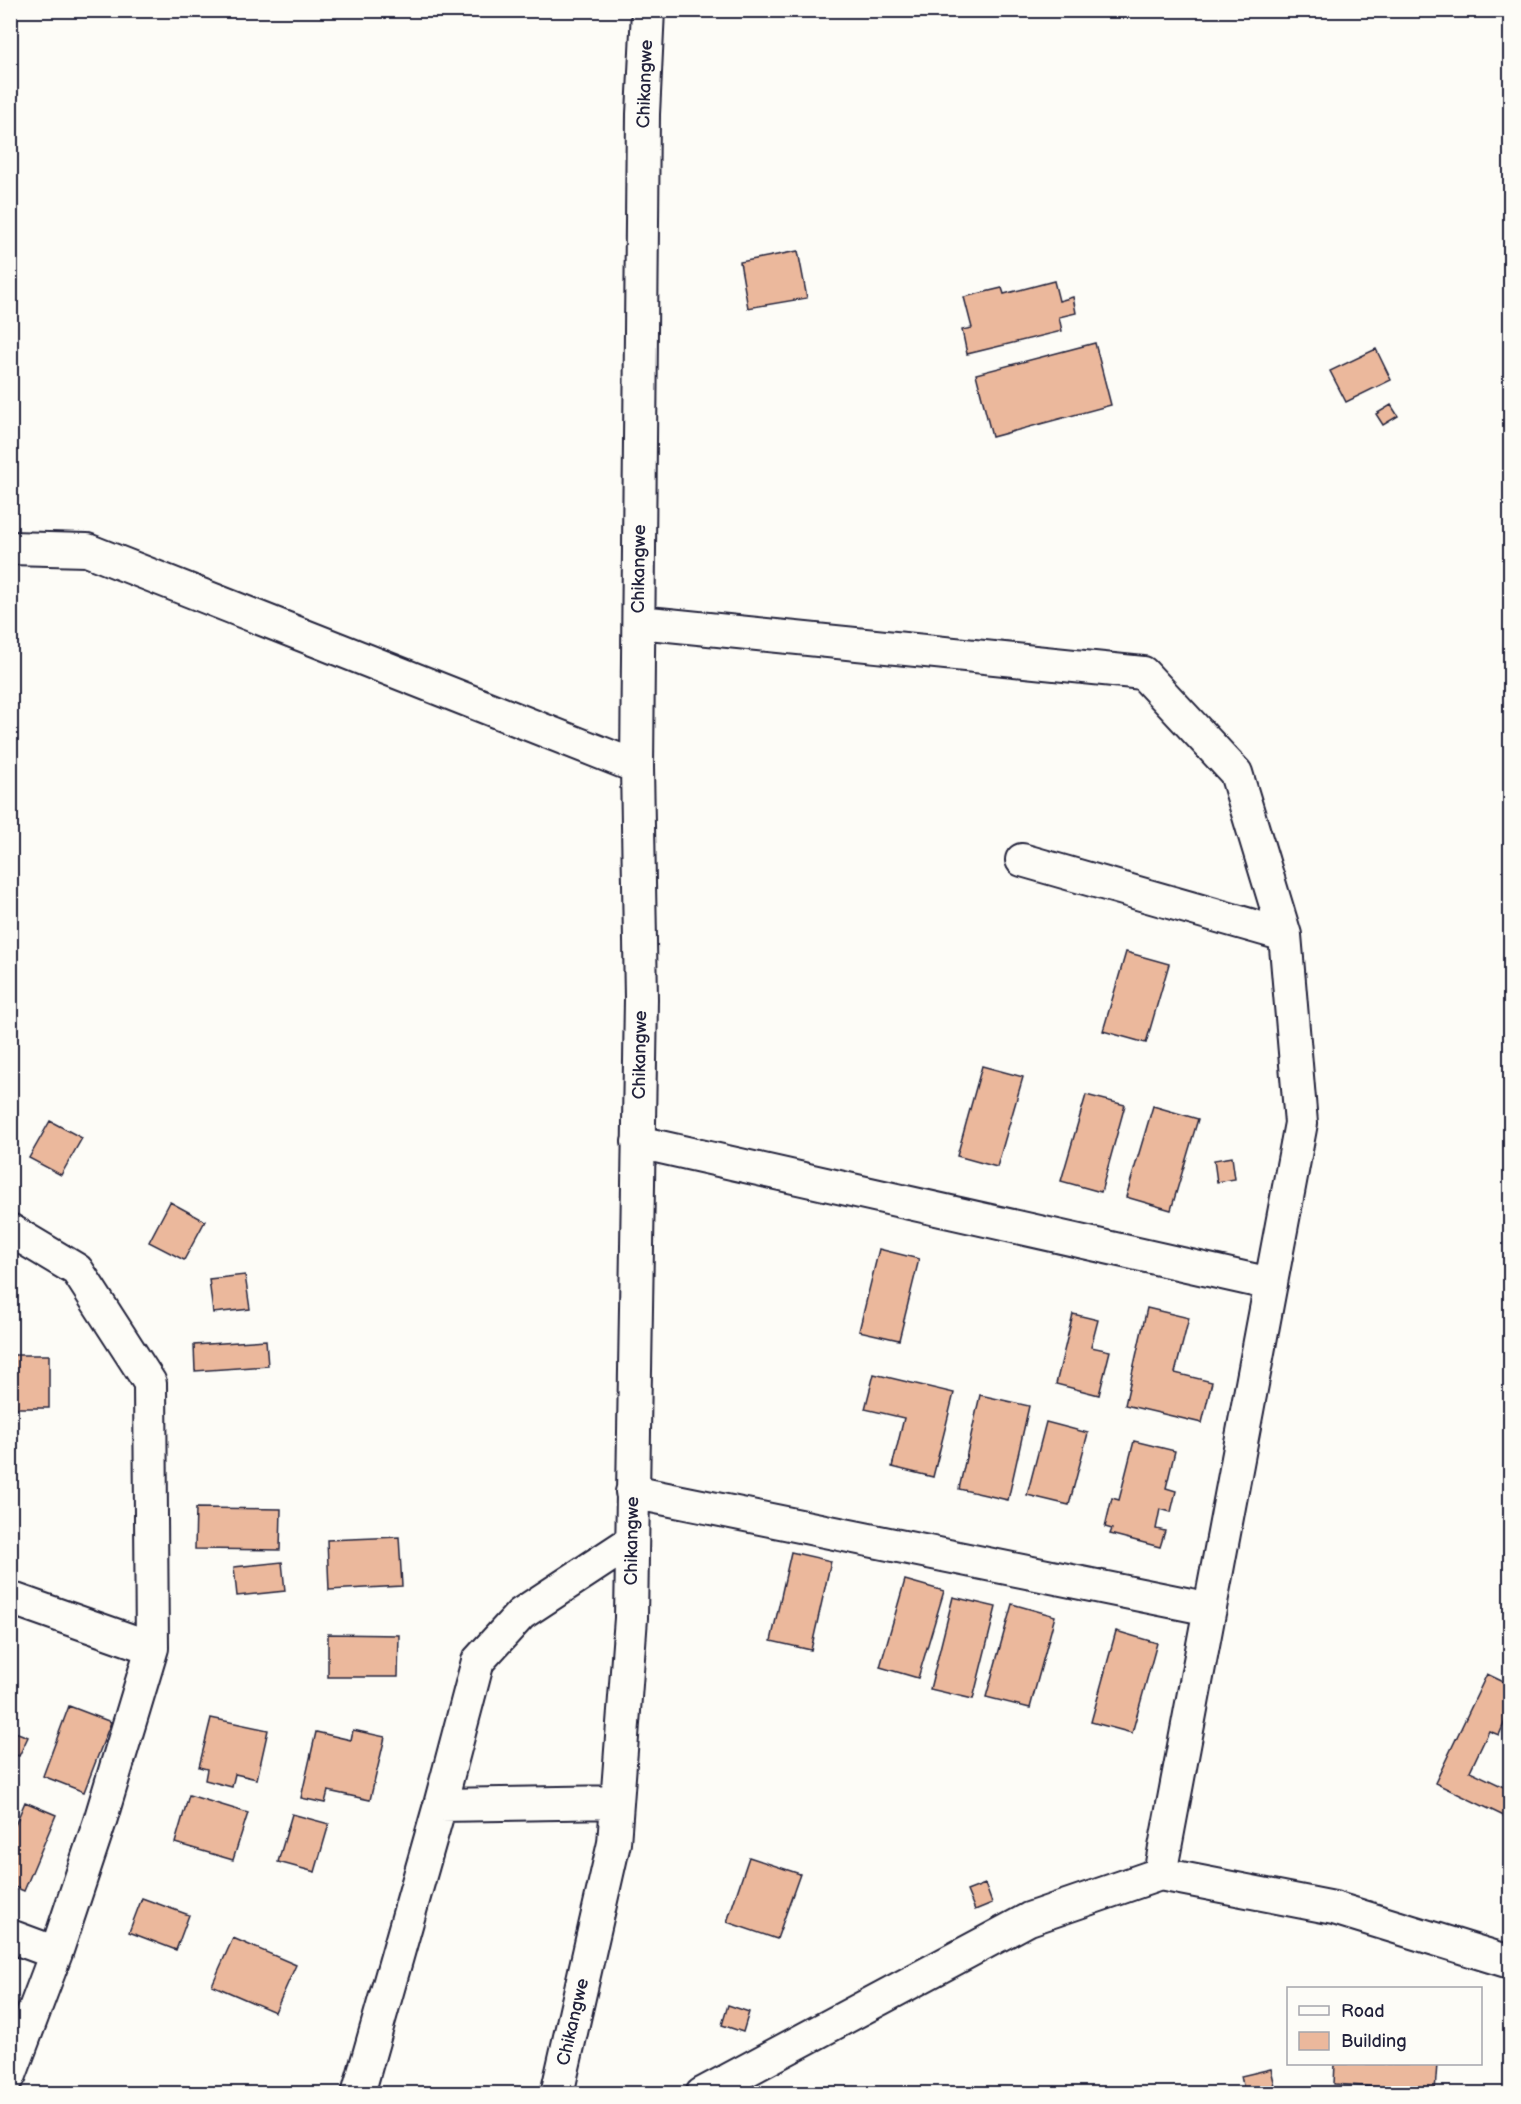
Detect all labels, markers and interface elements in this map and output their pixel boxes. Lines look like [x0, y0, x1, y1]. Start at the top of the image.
street label: Chikangwe [633, 39, 657, 129]
street label: Chikangwe [628, 524, 650, 614]
street label: Chikangwe [629, 1010, 651, 1100]
street label: Chikangwe [621, 1496, 643, 1586]
street label: Chikangwe [553, 1976, 593, 2068]
legend [1287, 1987, 1482, 2065]
text: Road [1341, 2001, 1385, 2022]
text: Building [1341, 2031, 1407, 2052]

